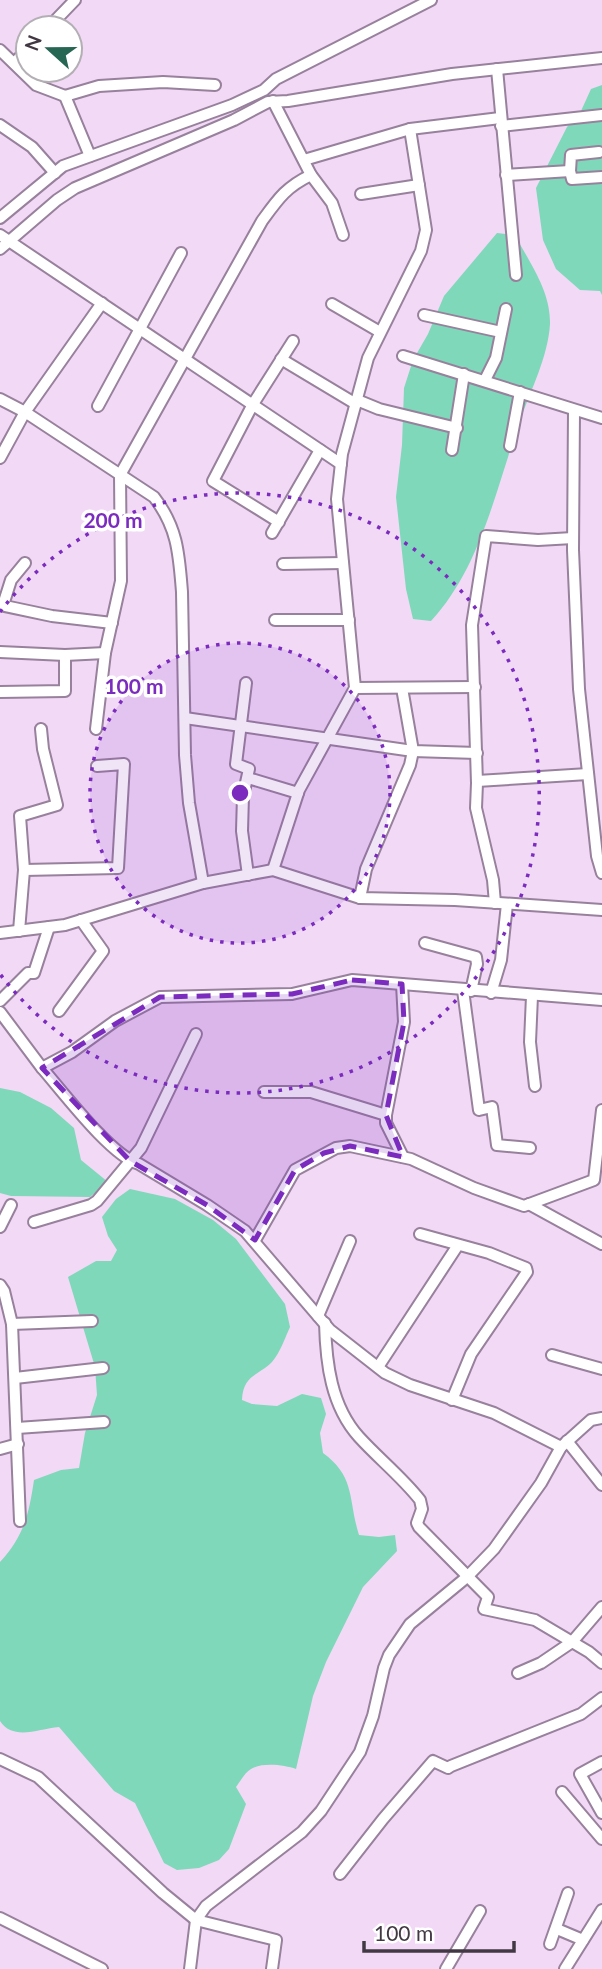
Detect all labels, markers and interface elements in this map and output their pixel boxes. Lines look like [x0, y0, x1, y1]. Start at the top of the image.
north arrow [14, 14, 84, 84]
text: N [19, 32, 46, 54]
text: 200 m [83, 507, 143, 532]
text: 100 m [104, 673, 164, 698]
centre of rings [228, 781, 252, 805]
scale bar [364, 1910, 514, 1954]
text: 100 m [374, 1920, 433, 1945]

